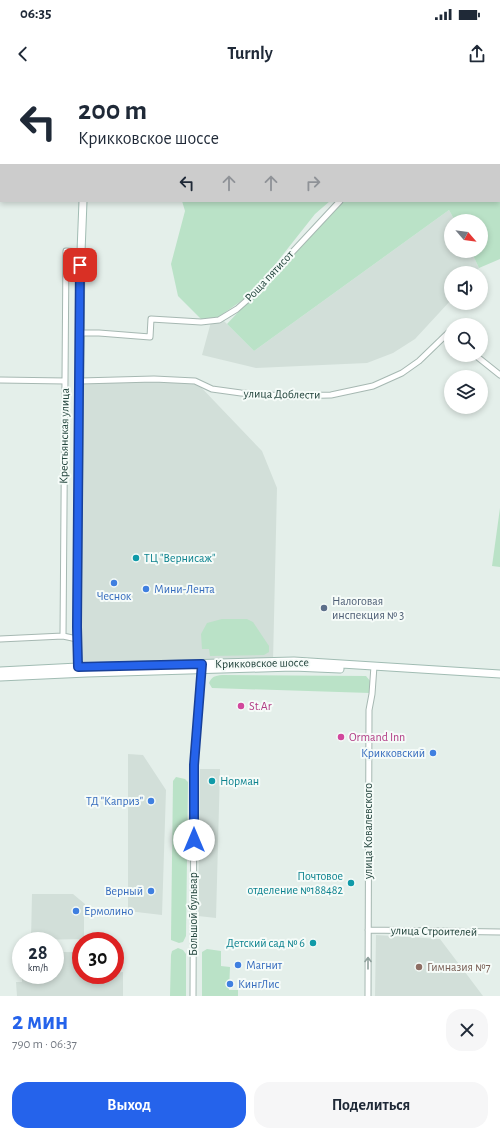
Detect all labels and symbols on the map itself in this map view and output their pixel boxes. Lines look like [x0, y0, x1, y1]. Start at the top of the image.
north arrow [444, 214, 488, 258]
pin [63, 248, 97, 282]
street label: Роща пятисот [242, 248, 296, 304]
street label: Крестьянская улица [57, 387, 72, 484]
street label: улица Доблести [243, 387, 320, 402]
place label: ТЦ "Вернисаж" [144, 552, 215, 564]
marker: ТЦ "Вернисаж" [131, 553, 141, 563]
marker: Чеснок [109, 578, 119, 588]
place label: Мини-Лента [154, 583, 215, 595]
marker: Мини-Лента [141, 584, 151, 594]
place label: Чеснок [97, 590, 132, 602]
place label: Налоговая инспекция № 3 [332, 595, 404, 621]
marker: Налоговая инспекция № 3 [319, 603, 329, 613]
street label: Крикковское шоссе [215, 656, 309, 670]
place label: St.Ar [249, 700, 272, 712]
marker: St.Ar [236, 701, 246, 711]
place label: Ormand Inn [349, 731, 405, 743]
marker: Ormand Inn [336, 732, 346, 742]
place label: Крикковский [361, 747, 425, 759]
marker: Крикковский [428, 748, 438, 758]
place label: Норман [220, 775, 259, 787]
marker: Норман [207, 776, 217, 786]
street label: улица Ковалевского [362, 783, 375, 880]
place label: ТД "Каприз" [86, 795, 143, 807]
marker: ТД "Каприз" [146, 796, 156, 806]
position arrow [173, 819, 215, 861]
place label: Почтовое отделение №188482 [248, 870, 344, 896]
street label: Большой бульвар [187, 872, 200, 956]
marker: Почтовое отделение №188482 [346, 878, 356, 888]
place label: Верный [105, 885, 143, 897]
marker: Верный [146, 886, 156, 896]
place label: Ермолино [84, 905, 133, 917]
marker: Ермолино [71, 906, 81, 916]
street label: улица Строителей [390, 924, 477, 939]
speed limit sign: 30 [72, 932, 124, 984]
place label: Детский сад № 6 [226, 937, 305, 949]
marker: Детский сад № 6 [308, 938, 318, 948]
one-way arrow [364, 957, 372, 970]
place label: Магнит [246, 959, 283, 971]
marker: Магнит [233, 960, 243, 970]
place label: Гимназия №7 [427, 961, 491, 973]
marker: Гимназия №7 [414, 962, 424, 972]
place label: КингЛис [238, 978, 280, 990]
marker: КингЛис [225, 979, 235, 989]

